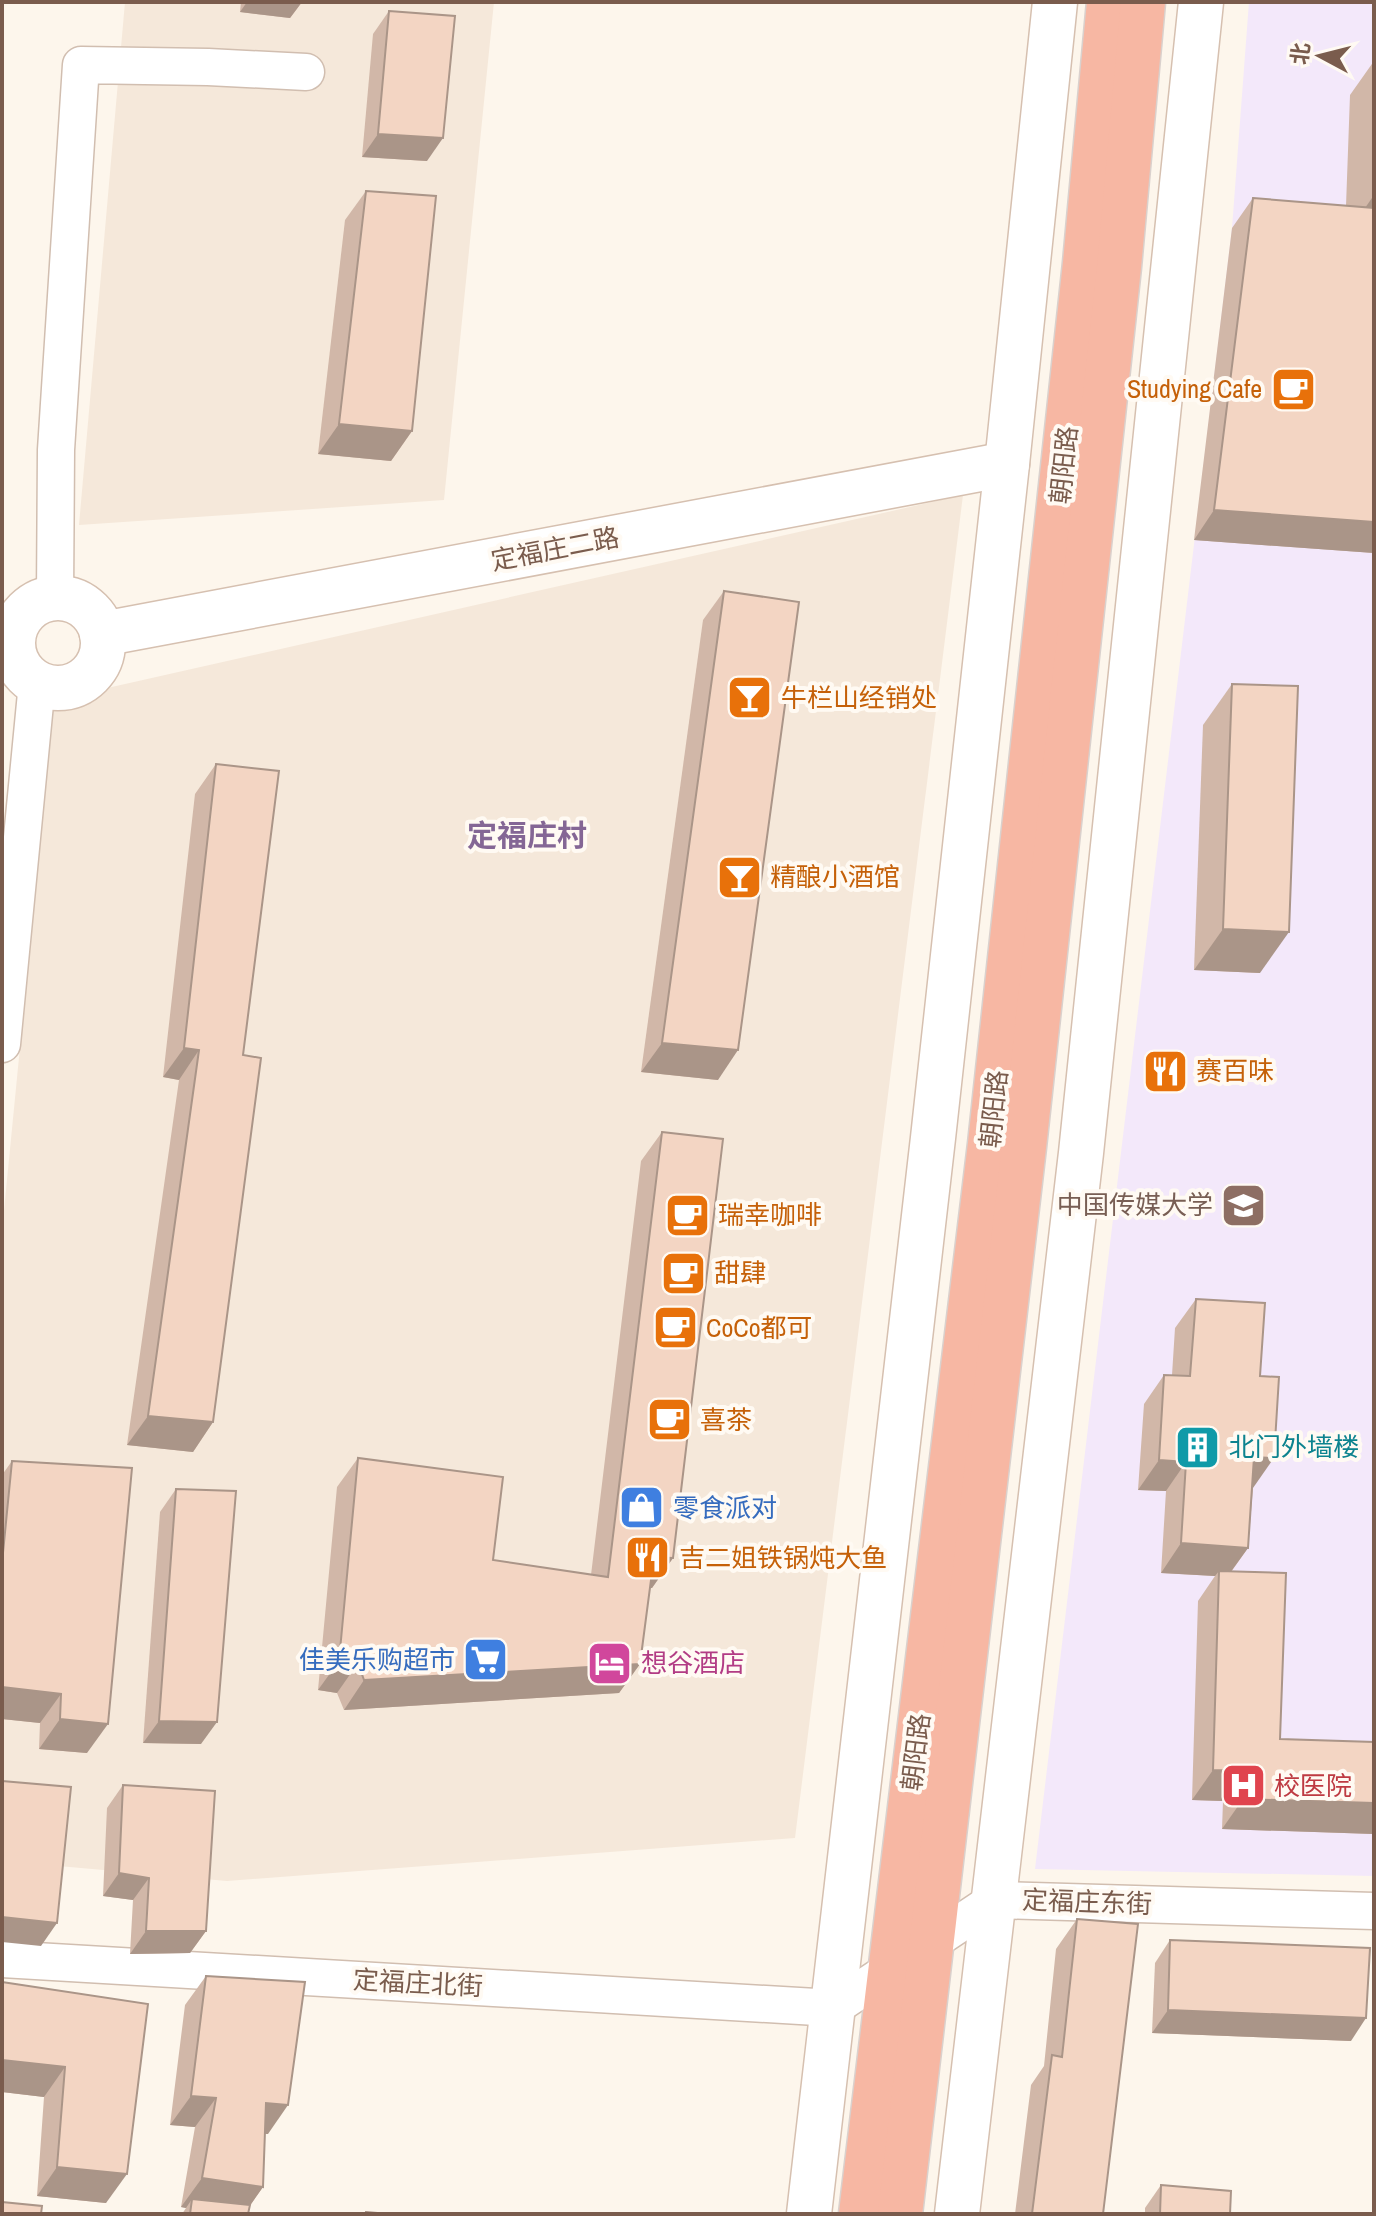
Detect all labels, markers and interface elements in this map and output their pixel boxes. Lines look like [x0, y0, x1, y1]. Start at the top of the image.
north arrow [1280, 16, 1360, 96]
text: 北 [1284, 41, 1316, 66]
cafe icon: Studying Cafe [1269, 365, 1317, 413]
place label: Studying Cafe [1127, 371, 1262, 406]
street label: 朝阳路 [1042, 424, 1085, 506]
street label: 定福庄二路 [488, 519, 622, 578]
bar icon: 牛栏山经销处 [726, 674, 774, 722]
place label: 牛栏山经销处 [781, 680, 937, 715]
district label: 定福庄村 [467, 815, 587, 855]
bar icon: 精酿小酒馆 [715, 853, 763, 901]
place label: 精酿小酒馆 [770, 859, 900, 894]
restaurant icon: 赛百味 [1141, 1047, 1189, 1095]
place label: 赛百味 [1196, 1053, 1274, 1088]
street label: 朝阳路 [972, 1068, 1015, 1150]
school or university icon: 中国传媒大学 [1220, 1181, 1268, 1229]
place label: 中国传媒大学 [1057, 1187, 1213, 1222]
cafe icon: 瑞幸咖啡 [663, 1191, 711, 1239]
place label: 瑞幸咖啡 [718, 1197, 822, 1232]
cafe icon: 甜肆 [659, 1249, 707, 1297]
place label: 甜肆 [714, 1255, 766, 1290]
cafe icon: CoCo都可 [651, 1304, 699, 1352]
place label: CoCo都可 [706, 1310, 813, 1345]
cafe icon: 喜茶 [645, 1396, 693, 1444]
place label: 喜茶 [700, 1402, 752, 1437]
building icon: 北门外墙楼 [1174, 1423, 1222, 1471]
place label: 北门外墙楼 [1229, 1429, 1359, 1464]
shop icon: 零食派对 [618, 1484, 666, 1532]
place label: 零食派对 [673, 1490, 777, 1525]
restaurant icon: 吉二姐铁锅炖大鱼 [624, 1534, 672, 1582]
place label: 吉二姐铁锅炖大鱼 [679, 1540, 887, 1575]
supermarket icon: 佳美乐购超市 [462, 1636, 510, 1684]
hotel icon: 想谷酒店 [586, 1639, 634, 1687]
place label: 佳美乐购超市 [299, 1642, 455, 1677]
place label: 想谷酒店 [641, 1645, 745, 1680]
street label: 朝阳路 [893, 1711, 938, 1793]
hospital icon: 校医院 [1219, 1762, 1267, 1810]
place label: 校医院 [1274, 1768, 1352, 1803]
street label: 定福庄东街 [1021, 1882, 1153, 1921]
street label: 定福庄北街 [352, 1962, 484, 2003]

